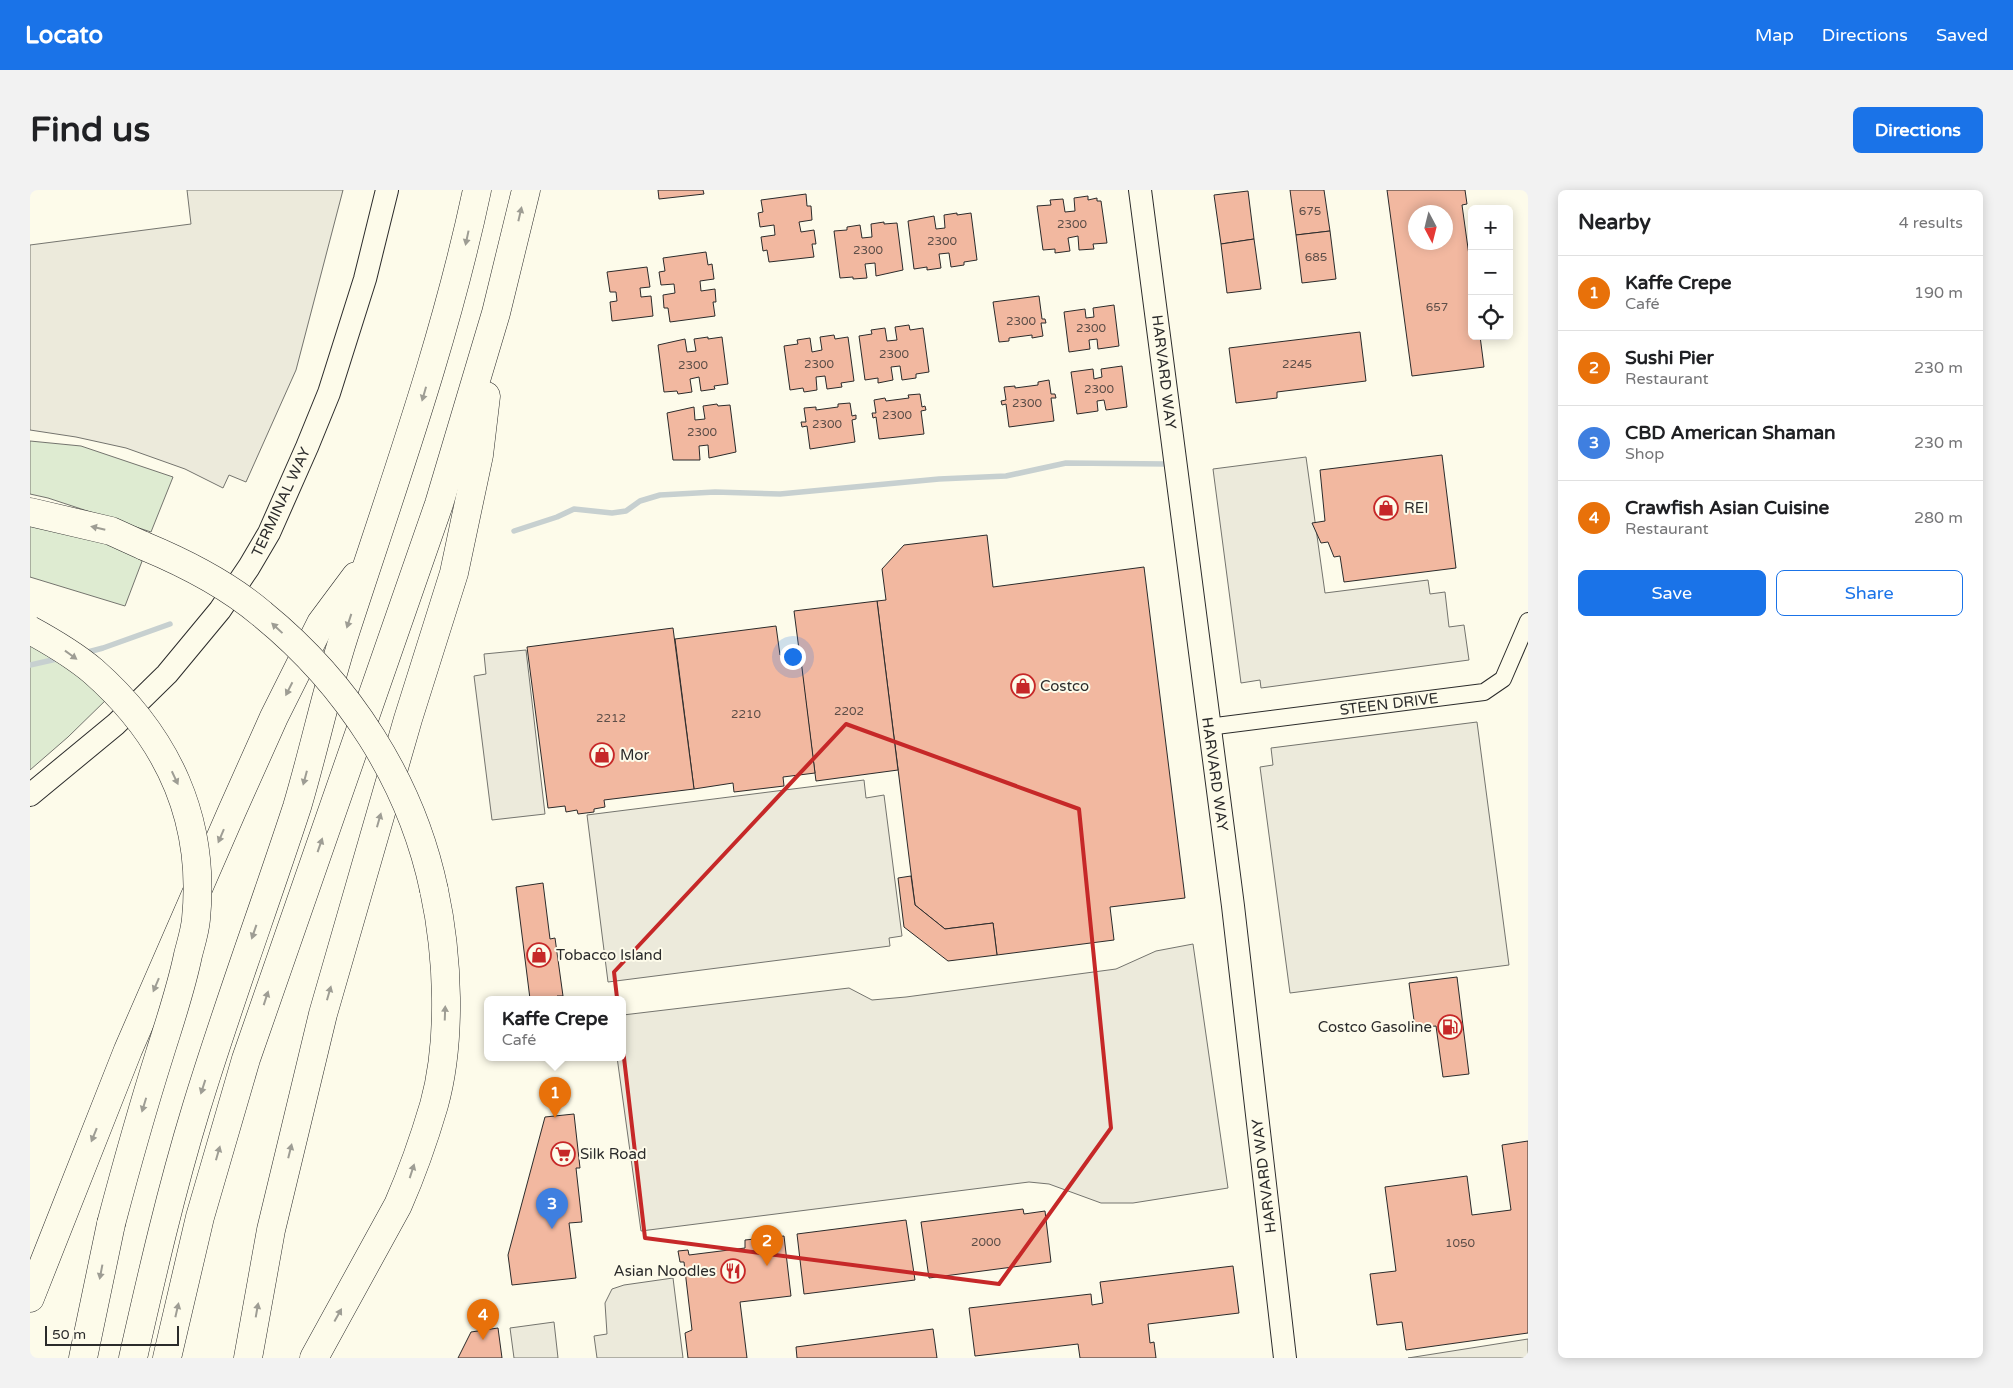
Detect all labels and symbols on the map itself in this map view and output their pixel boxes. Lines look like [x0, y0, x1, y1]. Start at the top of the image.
house number: 675 [1299, 204, 1321, 218]
north arrow [1408, 205, 1453, 250]
one-way arrow [516, 207, 524, 222]
house number: 2300 [1057, 217, 1088, 231]
one-way arrow [463, 230, 471, 245]
house number: 2300 [927, 234, 958, 248]
house number: 2300 [853, 243, 884, 257]
house number: 685 [1305, 250, 1327, 264]
house number: 657 [1426, 300, 1448, 314]
house number: 2300 [1006, 314, 1037, 328]
street label: HARVARD WAY [1148, 314, 1180, 431]
house number: 2300 [1076, 321, 1107, 335]
house number: 2300 [879, 347, 910, 361]
house number: 2300 [804, 357, 835, 371]
house number: 2245 [1282, 357, 1312, 371]
house number: 2300 [678, 358, 709, 372]
house number: 2300 [1084, 382, 1115, 396]
one-way arrow [419, 387, 427, 402]
house number: 2300 [1012, 396, 1043, 410]
house number: 2300 [882, 408, 913, 422]
house number: 2300 [812, 417, 843, 431]
house number: 2300 [687, 425, 718, 439]
street label: TERMINAL WAY [248, 444, 314, 560]
shop icon: REI [1373, 495, 1399, 521]
place label: REI [1404, 499, 1429, 517]
one-way arrow [91, 524, 106, 532]
one-way arrow [344, 614, 352, 629]
one-way arrow [272, 622, 284, 634]
your location [780, 644, 806, 670]
one-way arrow [65, 650, 78, 660]
shop icon: Costco [1010, 673, 1036, 699]
place label: Costco [1040, 677, 1089, 695]
one-way arrow [285, 682, 293, 696]
street label: STEEN DRIVE [1339, 689, 1439, 719]
house number: 2202 [834, 704, 864, 718]
house number: 2210 [731, 707, 762, 721]
house number: 2212 [596, 711, 626, 725]
street label: HARVARD WAY [1198, 716, 1232, 833]
shop icon: Mor [589, 742, 615, 768]
place label: Mor [620, 746, 649, 764]
one-way arrow [300, 770, 308, 785]
one-way arrow [171, 771, 179, 785]
one-way arrow [375, 813, 383, 828]
one-way arrow [217, 829, 225, 843]
one-way arrow [317, 837, 324, 852]
one-way arrow [249, 925, 257, 940]
shop icon: Tobacco Island [526, 942, 552, 968]
place label: Tobacco Island [556, 946, 662, 964]
one-way arrow [151, 978, 159, 992]
one-way arrow [326, 986, 334, 1001]
one-way arrow [262, 990, 270, 1005]
one-way arrow [441, 1004, 449, 1020]
fuel station icon: Costco Gasoline [1437, 1014, 1463, 1040]
place label: Costco Gasoline [1318, 1018, 1432, 1036]
pin: 1 [539, 1077, 571, 1118]
one-way arrow [199, 1079, 207, 1094]
one-way arrow [140, 1098, 148, 1113]
street label: HARVARD WAY [1248, 1117, 1280, 1234]
one-way arrow [90, 1128, 98, 1143]
supermarket icon: Silk Road [550, 1141, 576, 1167]
one-way arrow [286, 1144, 294, 1159]
one-way arrow [214, 1145, 222, 1160]
place label: Silk Road [580, 1145, 646, 1163]
one-way arrow [409, 1163, 416, 1178]
pin: 3 [536, 1188, 568, 1229]
pin: 2 [751, 1225, 783, 1266]
house number: 2000 [971, 1235, 1002, 1249]
house number: 1050 [1445, 1236, 1476, 1250]
restaurant icon: Asian Noodles [720, 1258, 746, 1284]
place label: Asian Noodles [613, 1262, 716, 1280]
one-way arrow [97, 1264, 105, 1280]
pin: 4 [467, 1299, 499, 1340]
one-way arrow [253, 1302, 261, 1318]
one-way arrow [173, 1303, 181, 1318]
one-way arrow [334, 1308, 342, 1323]
scale bar [45, 1323, 179, 1346]

